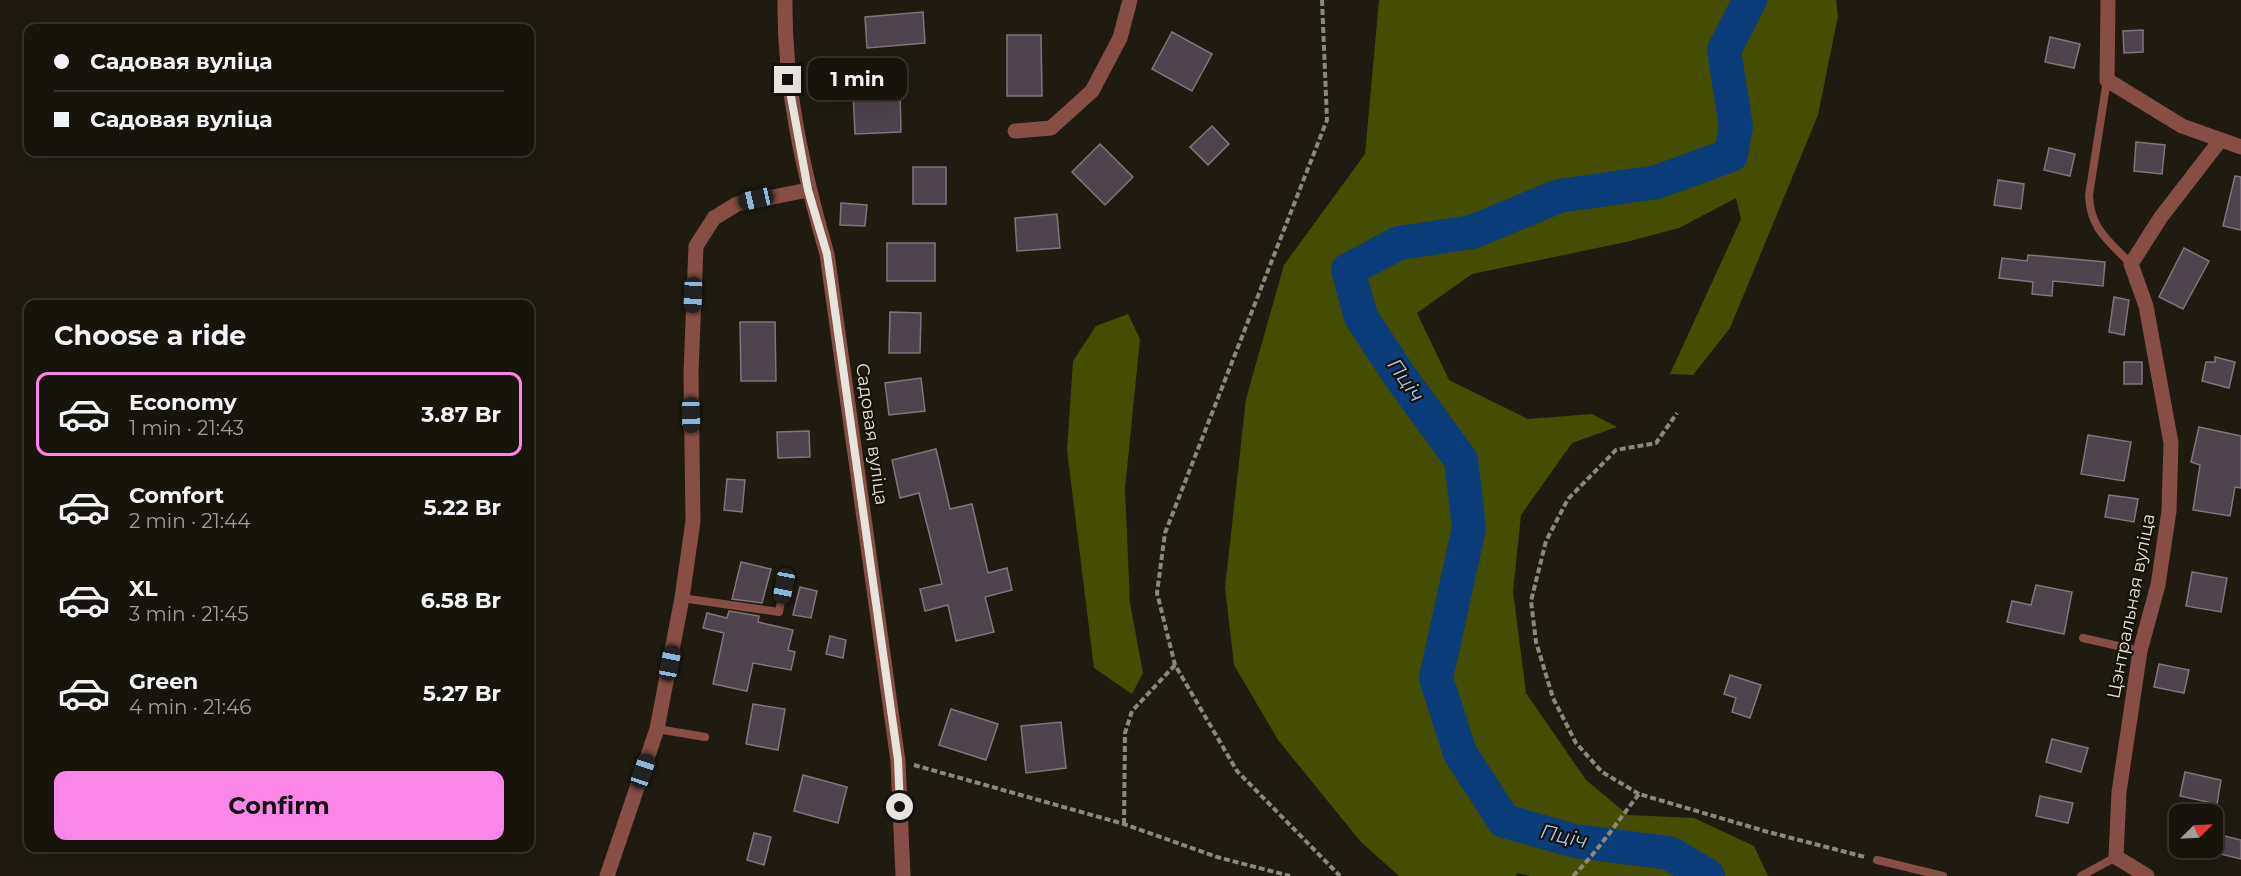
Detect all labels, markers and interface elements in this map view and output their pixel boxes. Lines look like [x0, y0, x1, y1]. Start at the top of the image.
text: Садовая вуліца [90, 48, 273, 75]
callout: 1 min [809, 59, 908, 101]
route end [774, 66, 801, 93]
text: 1 min [830, 67, 885, 91]
text: Садовая вуліца [90, 106, 273, 133]
car [736, 186, 776, 212]
car [683, 277, 703, 313]
text: Choose a ride [54, 319, 246, 352]
water label: Пціч [1383, 354, 1429, 406]
street label: Садовая вуліца [851, 362, 893, 506]
icon: car [57, 387, 111, 441]
text: Economy [129, 389, 237, 416]
car [682, 397, 700, 433]
text: 3.87 Br [421, 401, 501, 428]
text: 1 min · 21:43 [129, 416, 244, 440]
icon: car [57, 480, 111, 534]
text: Comfort [129, 482, 224, 509]
text: 5.22 Br [423, 494, 501, 521]
text: 2 min · 21:44 [129, 509, 251, 533]
street label: Цэнтральная вуліца [2102, 512, 2160, 700]
car [772, 567, 796, 605]
icon: car [57, 573, 111, 627]
text: XL [129, 575, 158, 602]
text: 6.58 Br [421, 587, 501, 614]
text: 3 min · 21:45 [129, 602, 248, 626]
car [658, 644, 682, 682]
icon: car [57, 666, 111, 720]
text: Green [129, 668, 198, 695]
text: 5.27 Br [423, 680, 501, 707]
text: 4 min · 21:46 [129, 695, 251, 719]
car [629, 751, 657, 791]
button: Confirm [54, 771, 504, 840]
route start [886, 793, 913, 820]
north arrow [2169, 804, 2223, 858]
map controls [2169, 804, 2223, 858]
water label: Пціч [1538, 819, 1590, 853]

